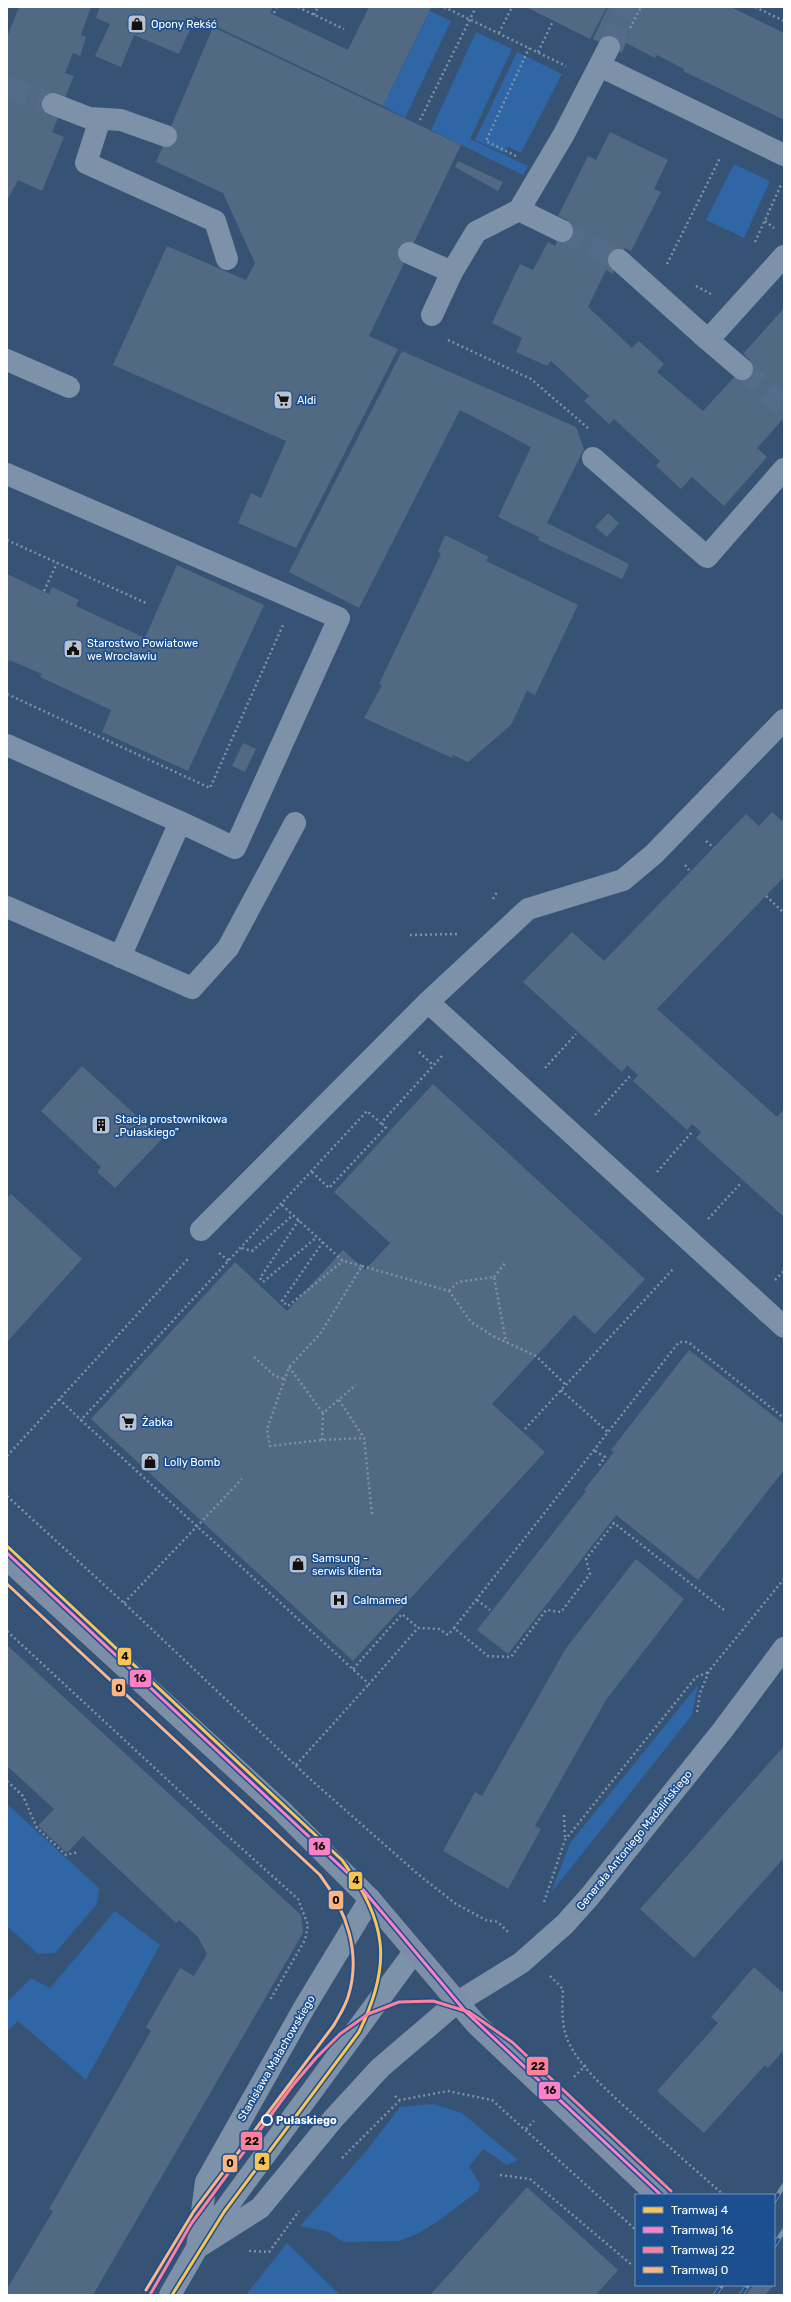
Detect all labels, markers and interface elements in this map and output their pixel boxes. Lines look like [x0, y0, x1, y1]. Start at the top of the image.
shop icon: Opony Rekść [126, 13, 148, 35]
place label: Opony Rekść [151, 18, 217, 31]
supermarket icon: Aldi [272, 389, 294, 411]
place label: Aldi [297, 394, 316, 407]
place label: Starostwo Powiatowe we Wrocławiu [87, 637, 198, 663]
public building icon: Starostwo Powiatowe we Wrocławiu [62, 638, 84, 660]
place label: Stacja prostownikowa „Pułaskiego” [115, 1113, 227, 1139]
building icon: Stacja prostownikowa „Pułaskiego” [90, 1114, 112, 1136]
supermarket icon: Żabka [117, 1411, 139, 1433]
place label: Żabka [142, 1415, 173, 1429]
shop icon: Lolly Bomb [139, 1451, 161, 1473]
place label: Lolly Bomb [164, 1456, 220, 1469]
place label: Samsung - serwis klienta [312, 1552, 382, 1578]
shop icon: Samsung - serwis klienta [287, 1553, 309, 1575]
hospital icon: Calmamed [328, 1589, 350, 1611]
place label: Calmamed [353, 1594, 407, 1607]
line badge: 4 [117, 1647, 132, 1666]
text: 4 [121, 1650, 129, 1663]
line badge: 16 [129, 1669, 152, 1688]
text: 16 [134, 1672, 146, 1685]
line badge: 0 [111, 1678, 126, 1697]
text: 0 [115, 1682, 123, 1695]
street label: Generała Antoniego Madalińskiego [574, 1768, 695, 1913]
line badge: 16 [308, 1837, 331, 1856]
text: 16 [313, 1840, 325, 1853]
line badge: 4 [348, 1871, 363, 1890]
text: 4 [352, 1874, 360, 1887]
line badge: 0 [328, 1890, 344, 1910]
text: 0 [332, 1894, 340, 1907]
street label: Stanisława Małachowskiego [235, 1993, 318, 2124]
line badge: 22 [526, 2056, 549, 2076]
text: 22 [531, 2060, 545, 2073]
line badge: 16 [538, 2081, 561, 2100]
text: 16 [544, 2084, 556, 2097]
marker: Pułaskiego [261, 2114, 273, 2126]
place label: Pułaskiego [276, 2114, 337, 2127]
line badge: 22 [240, 2131, 263, 2151]
text: 22 [245, 2135, 259, 2148]
line badge: 4 [254, 2152, 270, 2171]
line badge: 0 [222, 2154, 238, 2173]
text: 4 [258, 2155, 266, 2168]
text: 0 [226, 2157, 234, 2170]
legend [635, 2194, 775, 2286]
text: Tramwaj 4 [671, 2203, 729, 2217]
text: Tramwaj 16 [671, 2223, 733, 2237]
text: Tramwaj 22 [671, 2243, 735, 2257]
text: Tramwaj 0 [671, 2263, 728, 2277]

